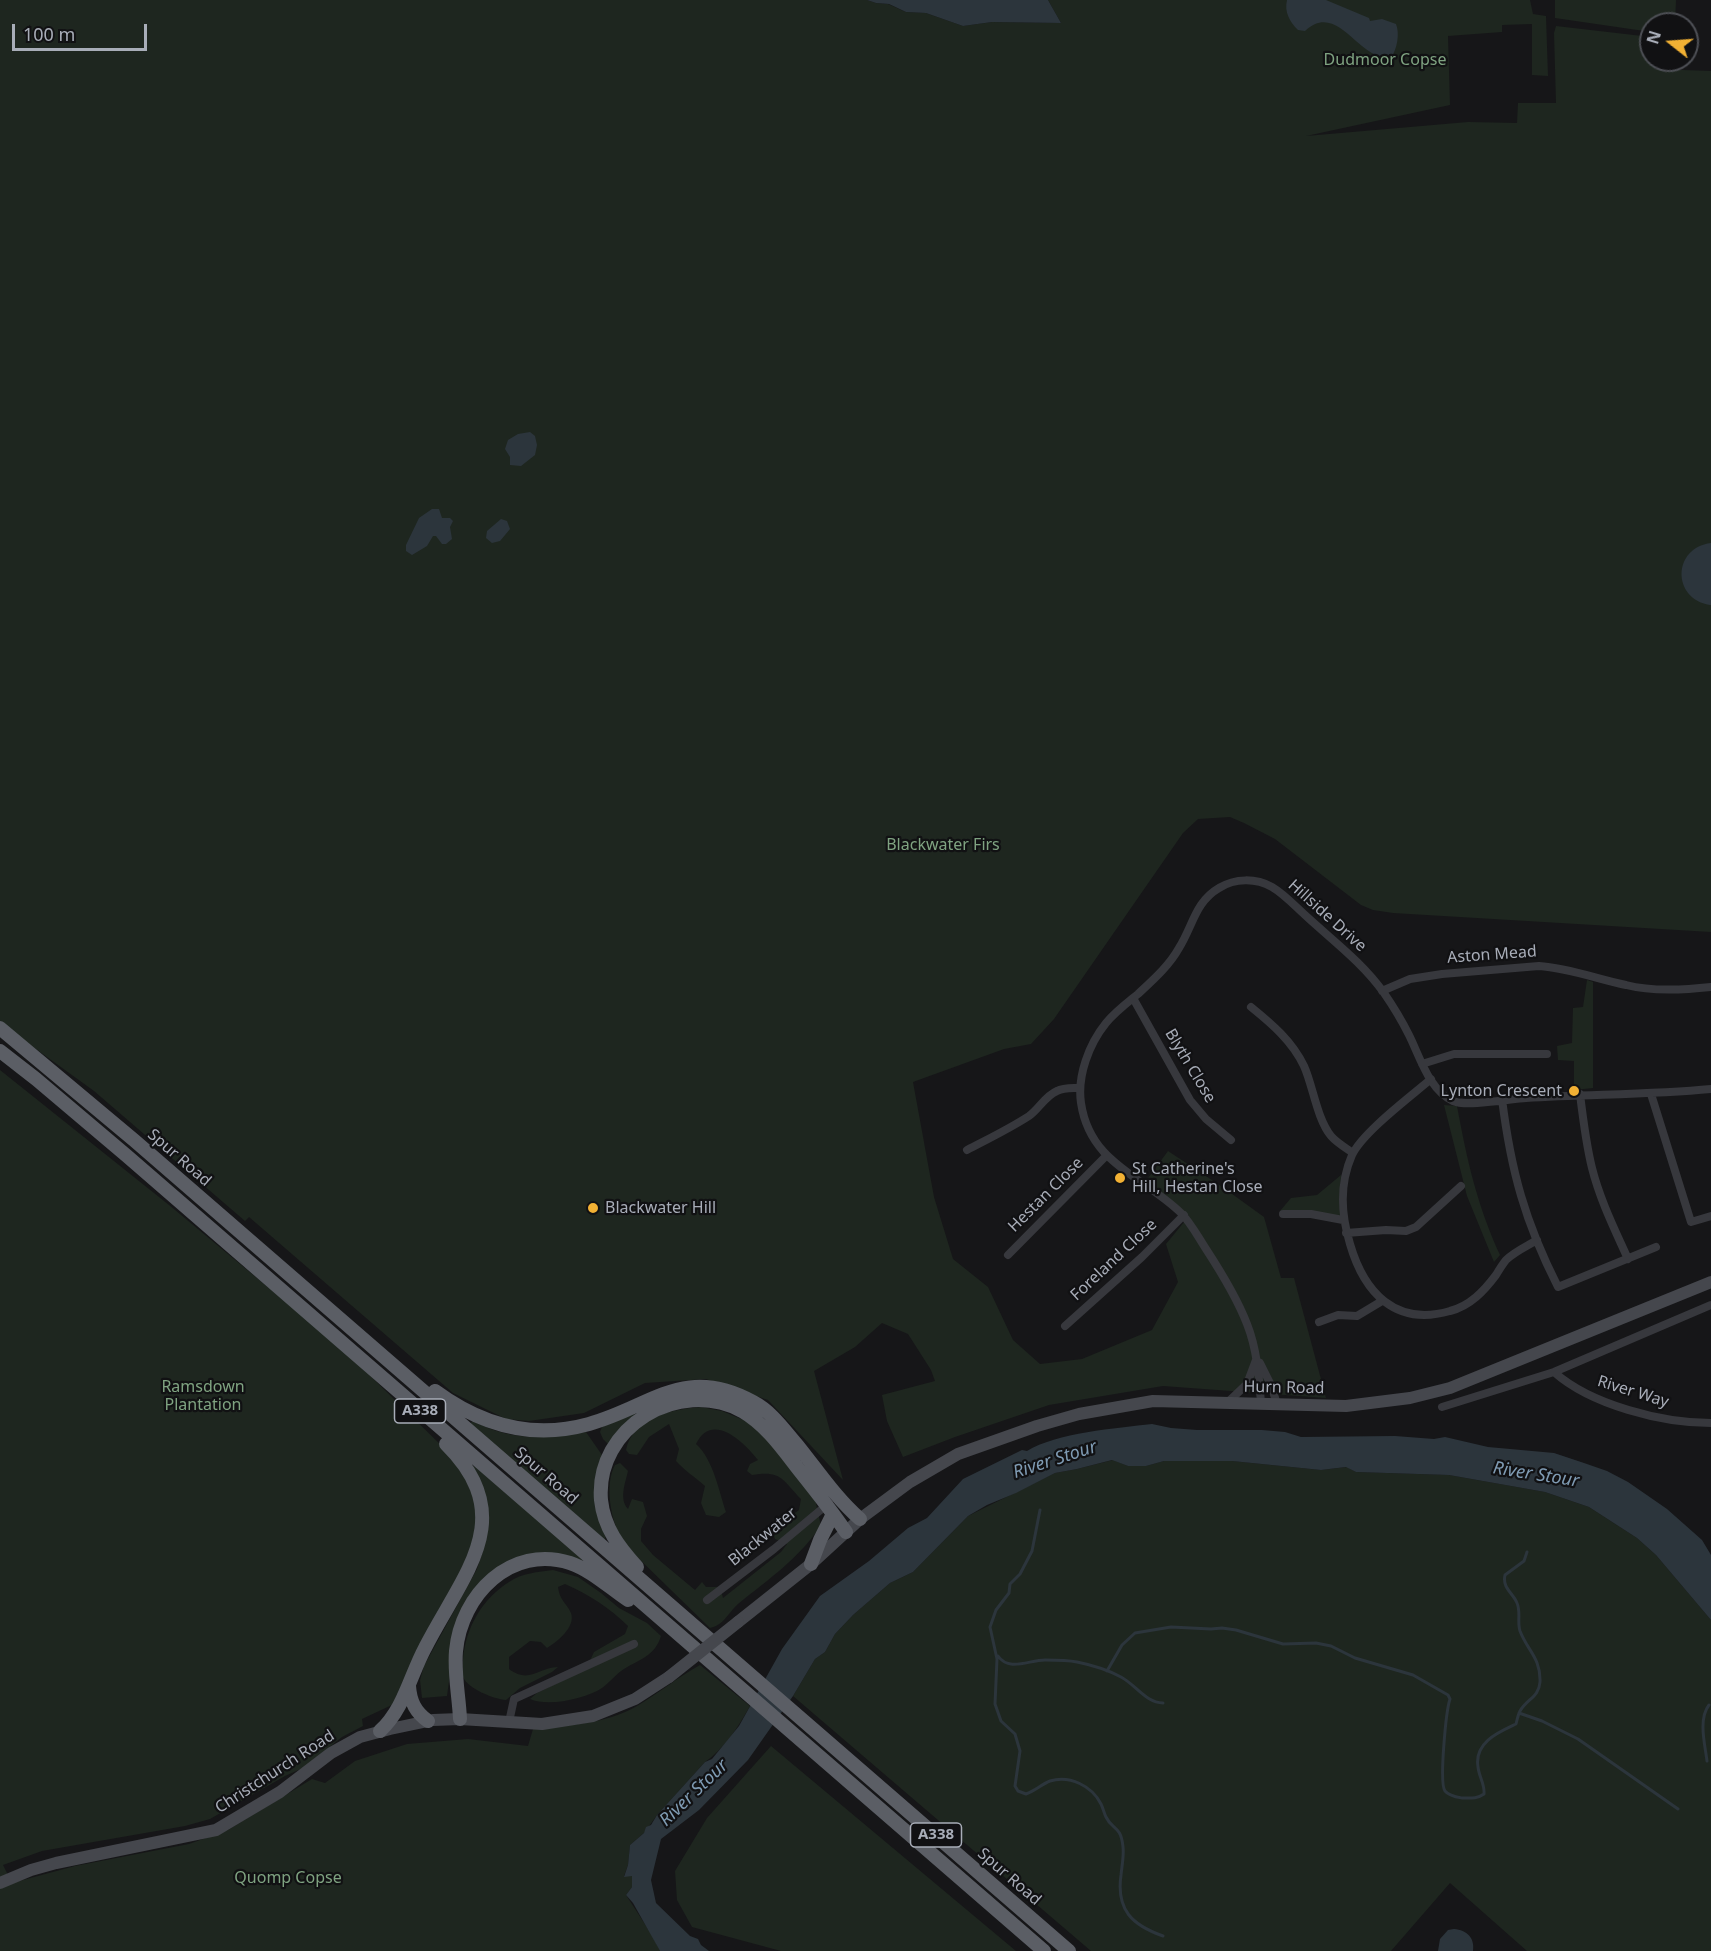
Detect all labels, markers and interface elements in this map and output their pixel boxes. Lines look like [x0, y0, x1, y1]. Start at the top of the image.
scale bar [15, 12, 150, 50]
north arrow [1639, 12, 1699, 72]
text: 100 m [23, 22, 75, 46]
text: N [1641, 28, 1666, 47]
park label: Dudmoor Copse [1324, 50, 1446, 70]
park label: Blackwater Firs [886, 835, 1000, 855]
street label: Hillside Drive [1284, 876, 1370, 956]
street label: Aston Mead [1447, 942, 1537, 968]
street label: Blyth Close [1160, 1025, 1220, 1107]
place label: Lynton Crescent [1441, 1081, 1562, 1101]
marker: Lynton Crescent [1567, 1084, 1581, 1098]
street label: Spur Road [143, 1125, 215, 1191]
street label: Hestan Close [1005, 1154, 1087, 1236]
place label: St Catherine's Hill, Hestan Close [1132, 1159, 1263, 1197]
marker: St Catherine's Hill, Hestan Close [1113, 1171, 1127, 1185]
place label: Blackwater Hill [605, 1198, 716, 1218]
marker: Blackwater Hill [586, 1201, 600, 1215]
street label: Foreland Close [1067, 1215, 1161, 1305]
street label: River Way [1595, 1372, 1671, 1412]
park label: Ramsdown Plantation [161, 1377, 245, 1415]
street label: Hurn Road [1243, 1378, 1325, 1398]
road number: A338 [394, 1399, 446, 1423]
water label: River Stour [1010, 1436, 1100, 1484]
street label: Spur Road [510, 1443, 582, 1509]
water label: River Stour [1491, 1458, 1581, 1492]
street label: Blackwater [725, 1504, 801, 1570]
street label: Christchurch Road [212, 1726, 338, 1818]
water label: River Stour [655, 1755, 733, 1831]
road number: A338 [910, 1823, 962, 1847]
street label: Spur Road [973, 1844, 1045, 1910]
park label: Quomp Copse [234, 1868, 342, 1888]

